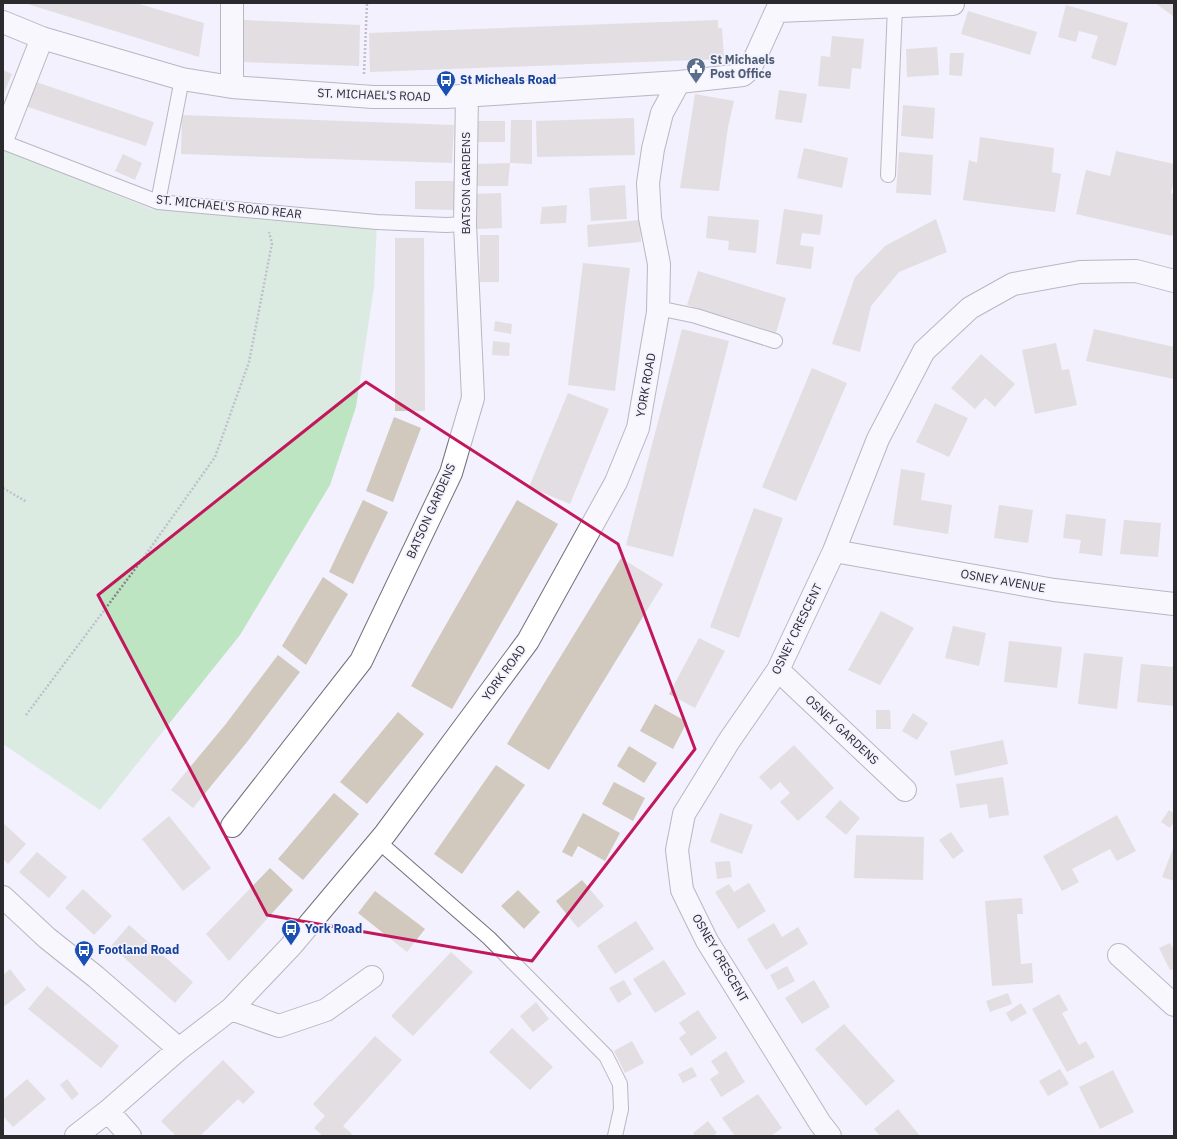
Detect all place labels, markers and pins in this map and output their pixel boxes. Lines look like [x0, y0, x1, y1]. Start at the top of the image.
place label: St Michaels Post Office [710, 52, 775, 81]
public building icon: St Michaels Post Office [685, 56, 707, 84]
bus stop icon: St Micheals Road [435, 69, 457, 97]
place label: St Micheals Road [460, 72, 556, 87]
bus stop icon: York Road [280, 918, 302, 946]
place label: York Road [305, 921, 362, 936]
bus stop icon: Footland Road [73, 939, 95, 967]
place label: Footland Road [98, 942, 179, 957]

